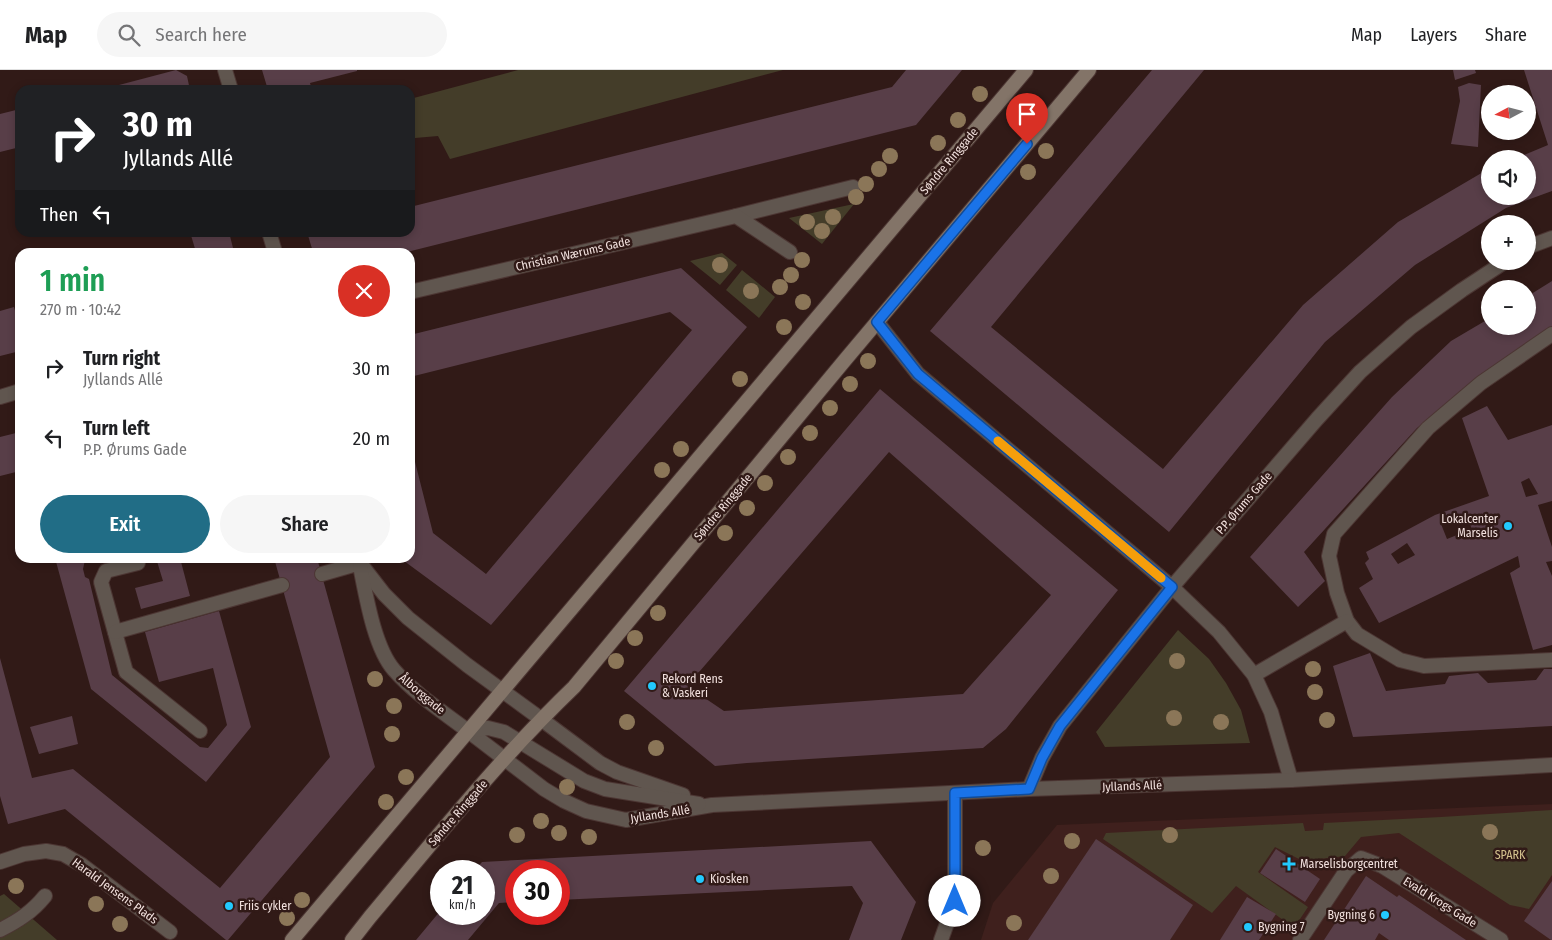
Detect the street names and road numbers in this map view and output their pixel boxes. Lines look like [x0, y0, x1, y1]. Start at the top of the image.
street label: Søndre Ringgade [917, 125, 981, 197]
street label: Christian Wærums Gade [514, 234, 632, 274]
street label: P.P. Ørums Gade [1213, 469, 1275, 537]
street label: Søndre Ringgade [691, 471, 755, 543]
street label: Ålborggade [396, 669, 449, 717]
street label: Søndre Ringgade [426, 777, 490, 849]
street label: Jyllands Allé [1102, 778, 1162, 794]
street label: Jyllands Allé [629, 802, 691, 826]
street label: Harald Jensens Plads [69, 855, 161, 927]
street label: Evald Krogs Gade [1401, 874, 1479, 930]

